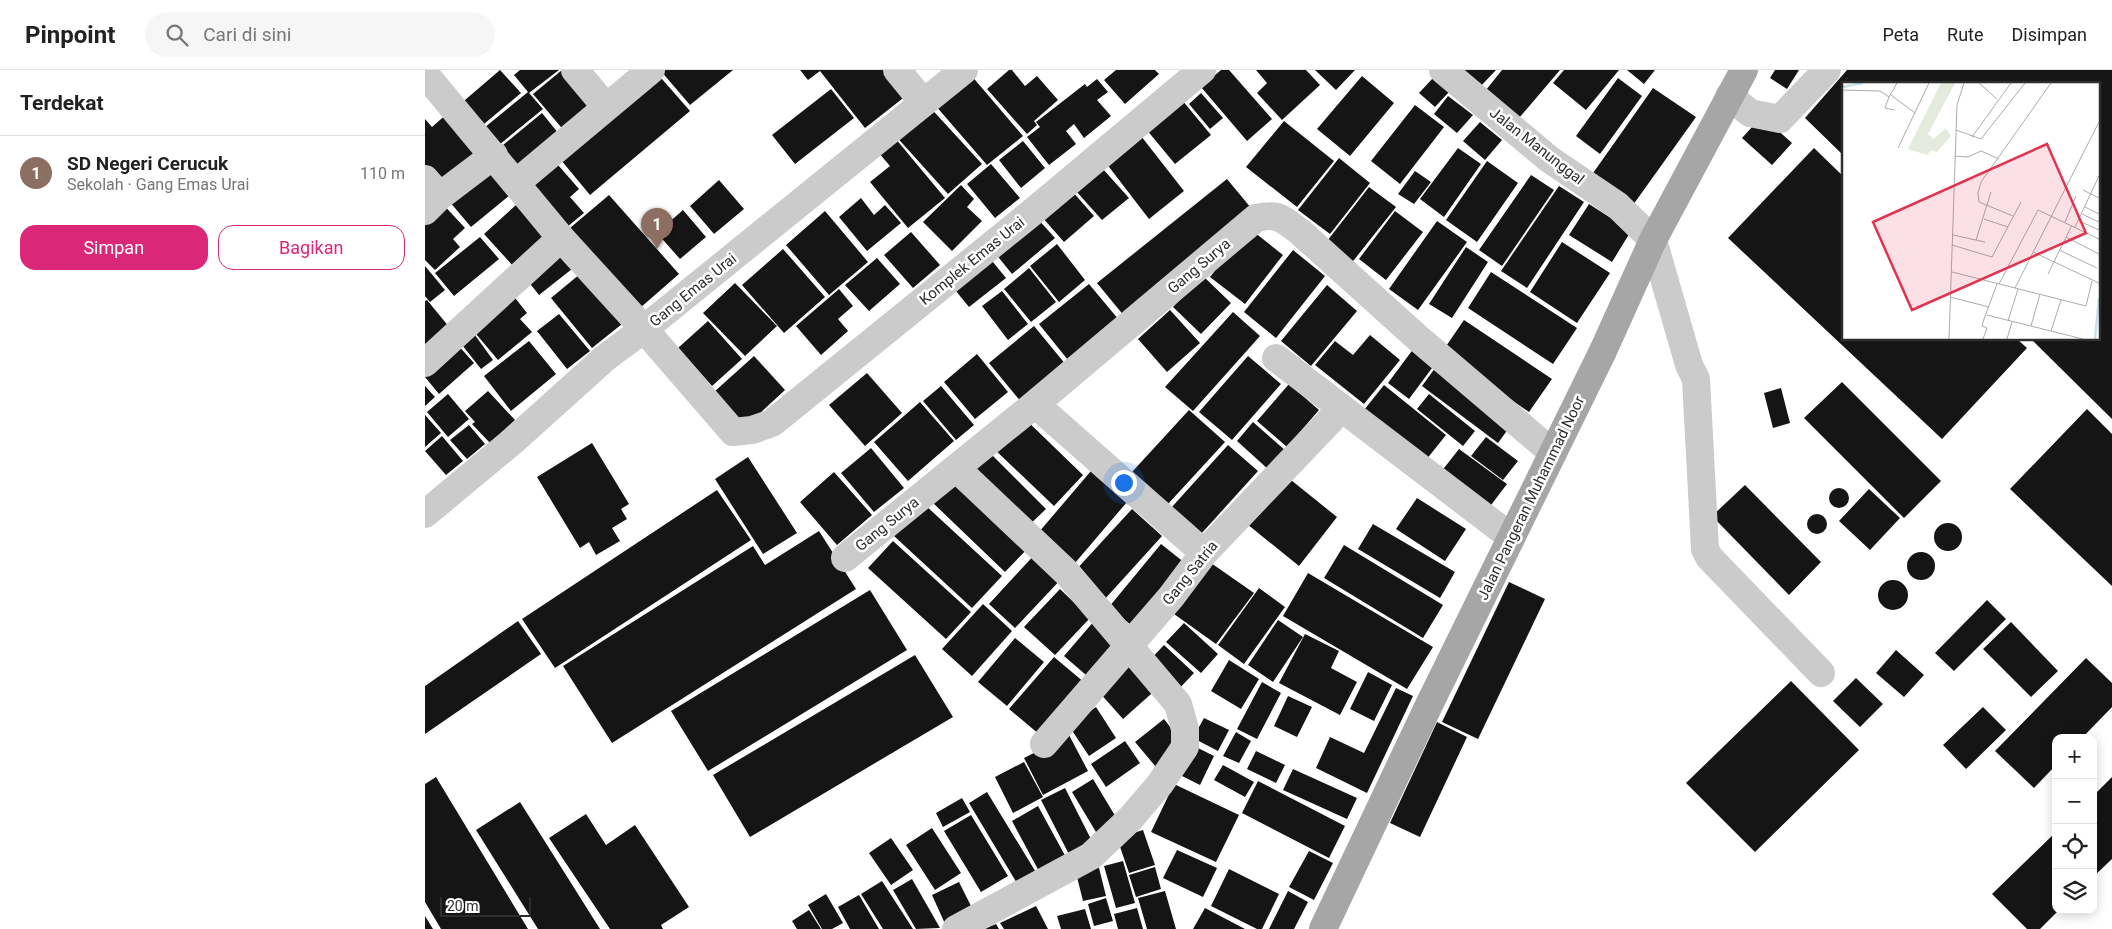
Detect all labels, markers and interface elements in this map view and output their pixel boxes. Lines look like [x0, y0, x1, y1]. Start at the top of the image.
search box [145, 12, 495, 57]
text: Pinpoint [25, 21, 115, 49]
icon: search [163, 21, 191, 49]
text: Cari di sini [203, 23, 291, 46]
text: Peta [1883, 24, 1919, 45]
text: Rute [1947, 24, 1984, 45]
text: Disimpan [2012, 24, 2087, 45]
inset map [1842, 82, 2099, 340]
text: Terdekat [20, 91, 104, 115]
street label: Jalan Manunggal [1486, 104, 1588, 188]
text: SD Negeri Cerucuk [67, 152, 228, 175]
text: 1 [31, 164, 41, 183]
text: 110 m [360, 164, 405, 183]
text: Sekolah · Gang Emas Urai [67, 175, 249, 194]
pin: 1 [641, 208, 673, 249]
street label: Komplek Emas Urai [916, 213, 1028, 309]
button: Simpan [20, 225, 208, 270]
button: Bagikan [218, 225, 405, 270]
street label: Gang Surya [1164, 235, 1234, 297]
street label: Gang Emas Urai [646, 250, 740, 330]
street label: Jalan Pangeran Muhammad Noor [1474, 393, 1588, 603]
your location [1111, 470, 1137, 496]
street label: Gang Surya [852, 493, 922, 555]
street label: Gang Satria [1159, 537, 1221, 609]
map controls [2052, 734, 2097, 914]
button: + [2052, 734, 2097, 779]
button: − [2052, 779, 2097, 824]
button: locate [2052, 824, 2097, 869]
button: layers [2052, 869, 2097, 914]
scale bar [440, 894, 531, 917]
text: 20 m [447, 898, 479, 914]

